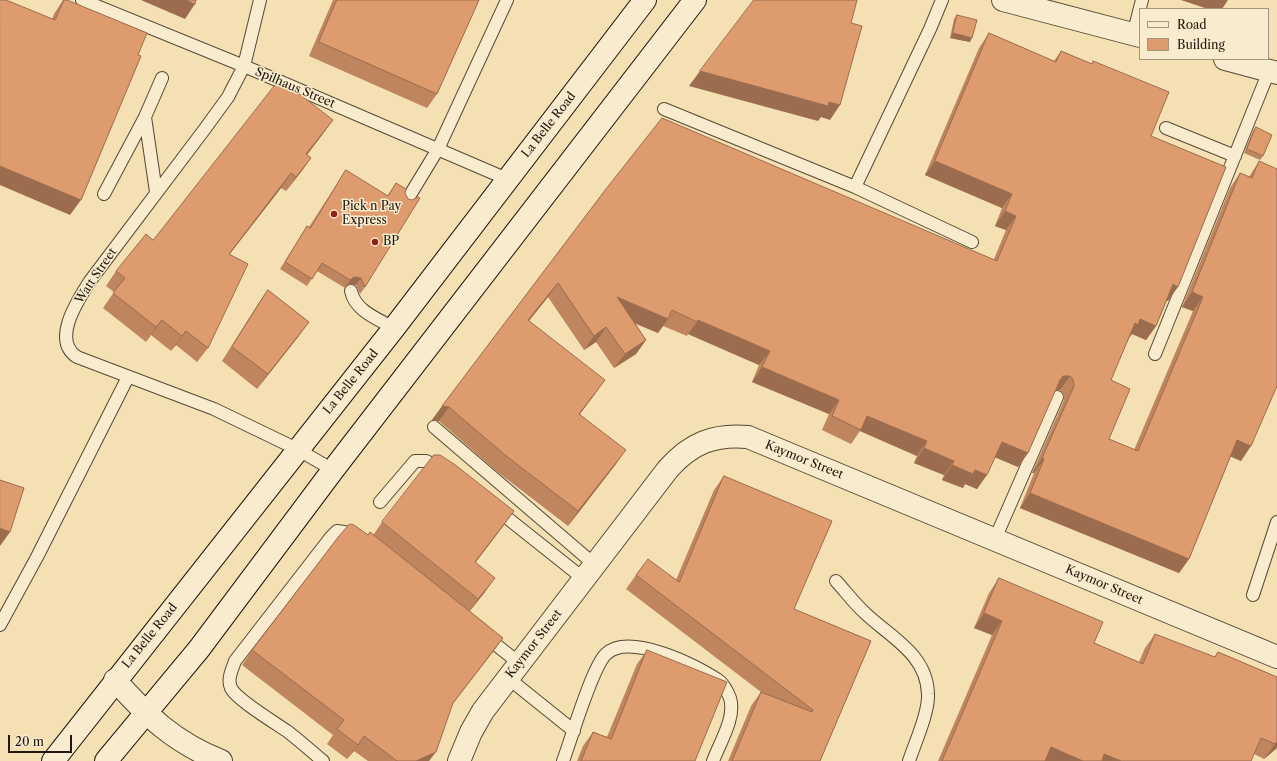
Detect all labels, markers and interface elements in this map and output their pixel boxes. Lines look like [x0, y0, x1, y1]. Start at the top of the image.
legend [1139, 8, 1269, 60]
text: Road [1177, 17, 1207, 32]
text: Building [1177, 37, 1225, 52]
street label: Spilhaus Street [253, 65, 337, 111]
street label: La Belle Road [519, 89, 579, 161]
place label: Pick n Pay Express [342, 200, 401, 228]
marker: Pick n Pay Express [329, 209, 339, 219]
place label: BP [383, 235, 399, 249]
marker: BP [370, 237, 380, 247]
street label: Watt Street [72, 245, 120, 307]
street label: La Belle Road [320, 347, 382, 417]
street label: Kaymor Street [763, 438, 845, 482]
street label: Kaymor Street [1063, 562, 1145, 608]
street label: La Belle Road [119, 601, 181, 671]
street label: Kaymor Street [503, 607, 565, 681]
scale bar [10, 727, 74, 753]
text: 20 m [15, 734, 44, 749]

